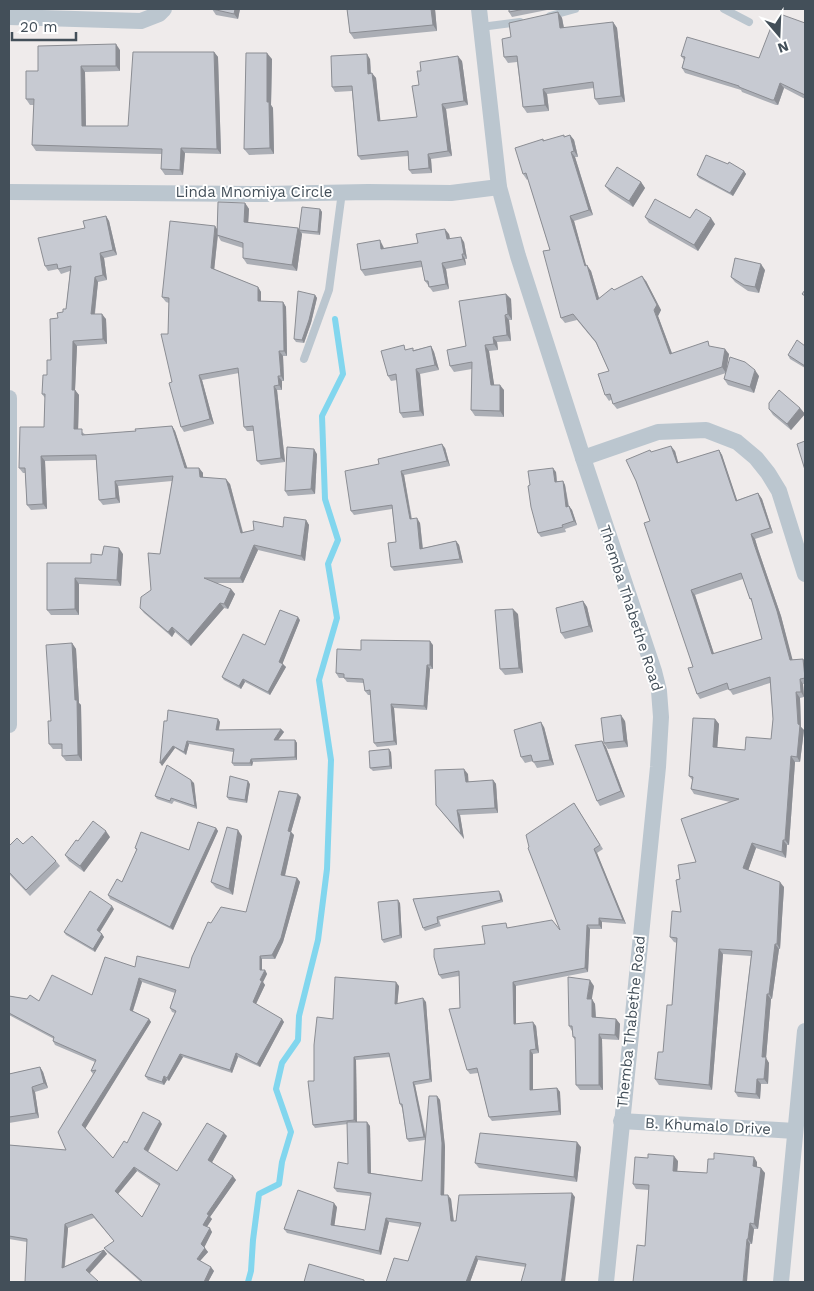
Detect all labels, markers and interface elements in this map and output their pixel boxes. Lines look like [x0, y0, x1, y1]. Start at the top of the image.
scale bar [12, 10, 76, 42]
north arrow [754, 10, 804, 60]
text: 20 m [20, 18, 58, 36]
text: N [776, 38, 791, 57]
street label: Linda Mnomiya Circle [176, 183, 332, 201]
street label: Themba Thabethe Road [596, 523, 666, 693]
street label: Themba Thabethe Road [613, 935, 649, 1109]
street label: B. Khumalo Drive [645, 1114, 771, 1138]

